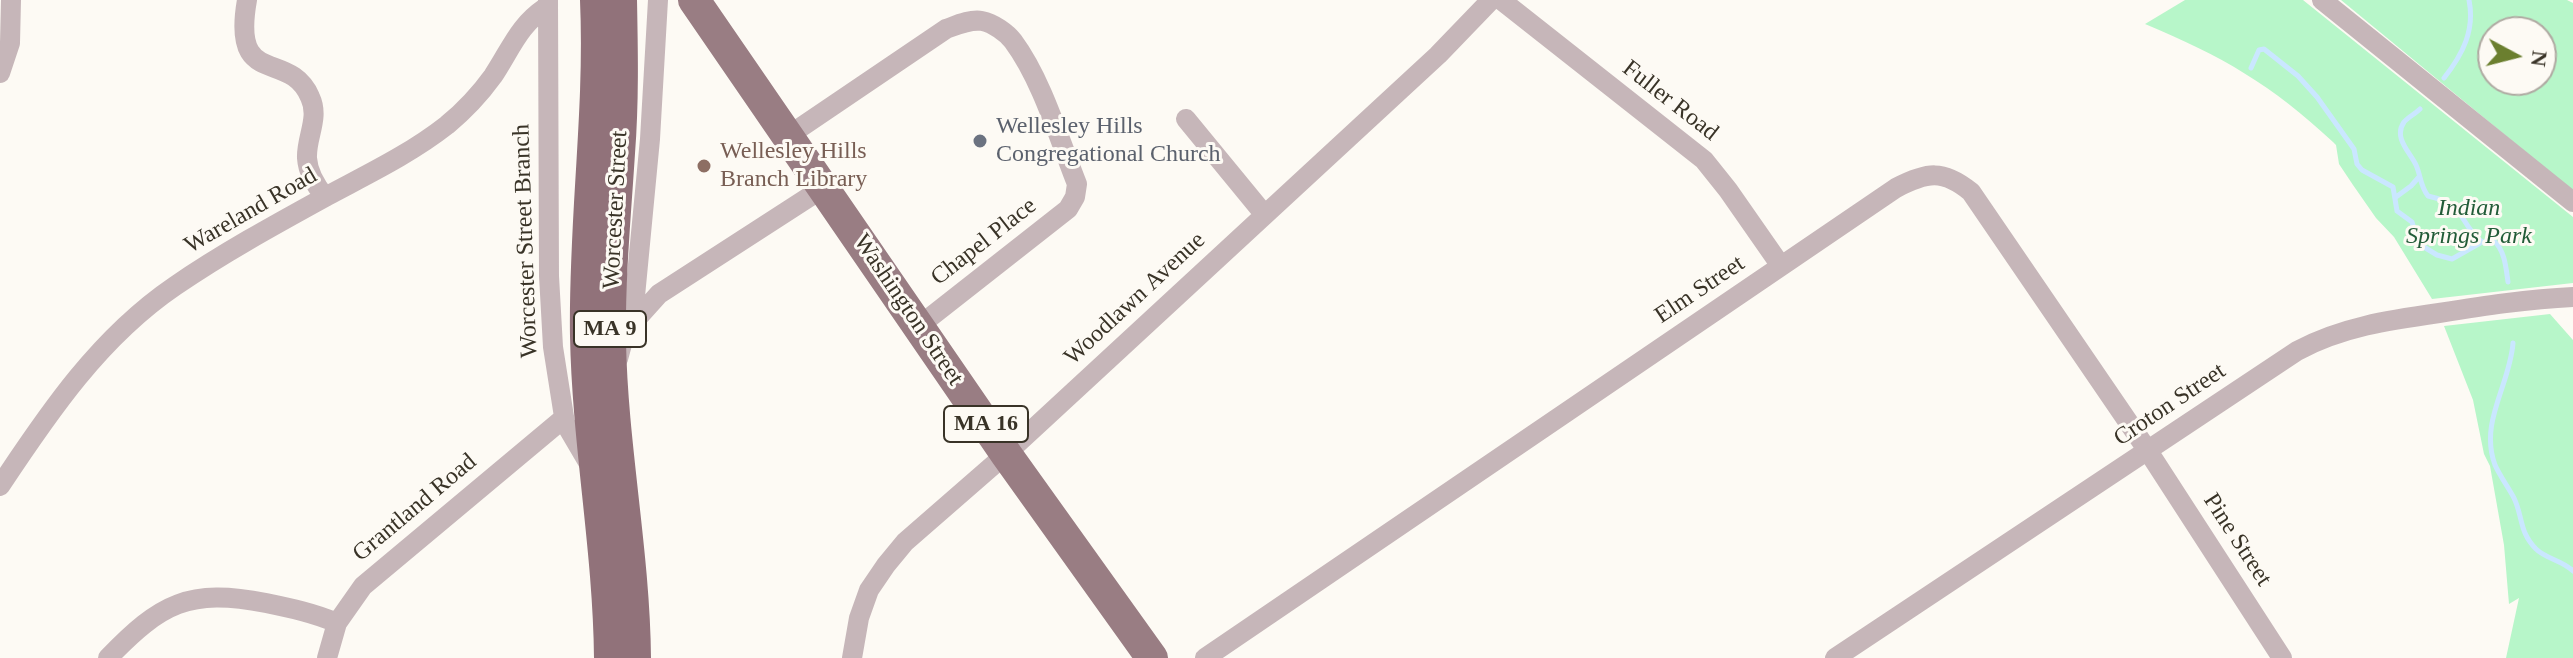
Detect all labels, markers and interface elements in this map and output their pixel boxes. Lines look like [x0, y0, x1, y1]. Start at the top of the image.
north arrow [2477, 16, 2557, 96]
text: N [2526, 49, 2553, 68]
street label: Fuller Road [1616, 55, 1724, 147]
place label: Wellesley Hills Congregational Church [996, 113, 1221, 169]
street label: Worcester Street Branch [508, 124, 544, 358]
street label: Worcester Street [597, 130, 635, 290]
marker: Wellesley Hills Congregational Church [971, 132, 989, 150]
place label: Wellesley Hills Branch Library [720, 138, 867, 194]
marker: Wellesley Hills Branch Library [695, 157, 713, 175]
street label: Wareland Road [180, 162, 322, 260]
street label: Chapel Place [926, 192, 1042, 292]
park label: Indian Springs Park [2406, 195, 2532, 251]
street label: Woodlawn Avenue [1059, 226, 1211, 372]
street label: Washington Street [847, 229, 969, 391]
street label: Elm Street [1650, 250, 1750, 330]
road number: MA 9 [574, 311, 646, 347]
street label: Croton Street [2109, 357, 2231, 453]
road number: MA 16 [944, 406, 1028, 442]
street label: Grantland Road [347, 448, 483, 568]
street label: Pine Street [2196, 488, 2278, 592]

